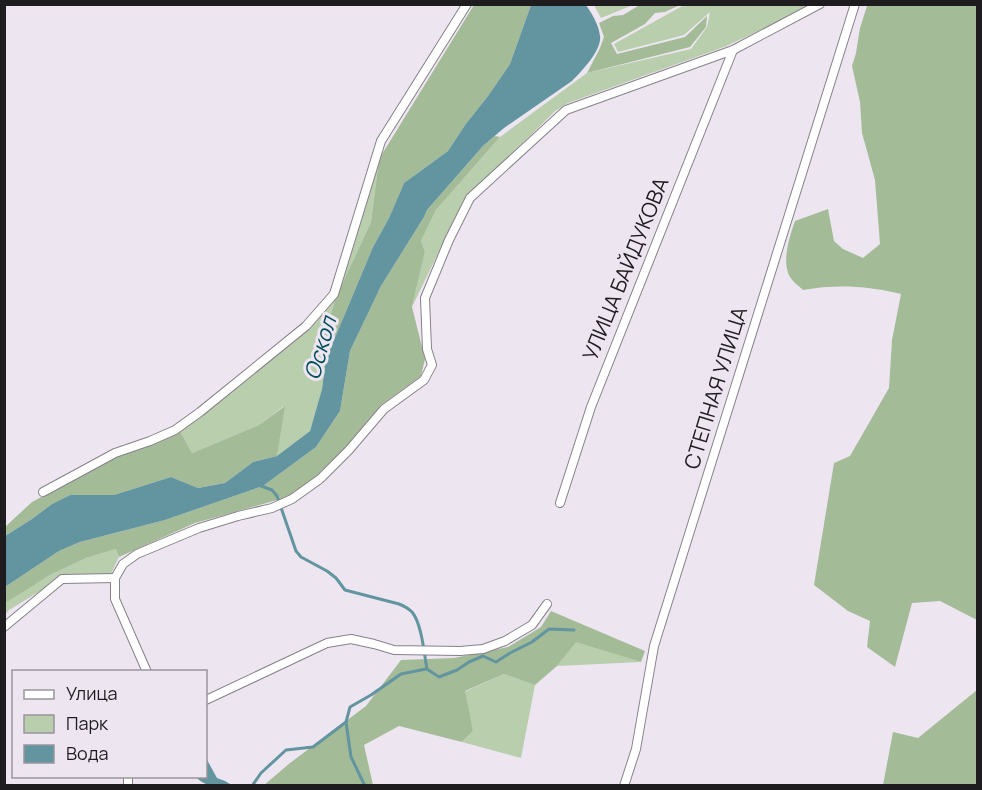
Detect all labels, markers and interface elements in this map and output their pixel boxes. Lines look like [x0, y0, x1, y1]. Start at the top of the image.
street label: УЛИЦА БАЙДУКОВА [576, 173, 675, 364]
street label: СТЕПНАЯ УЛИЦА [677, 303, 753, 472]
water label: Оскол [297, 311, 344, 383]
legend [12, 670, 207, 778]
text: Улица [66, 681, 118, 705]
text: Парк [66, 711, 109, 735]
text: Вода [66, 741, 108, 765]

